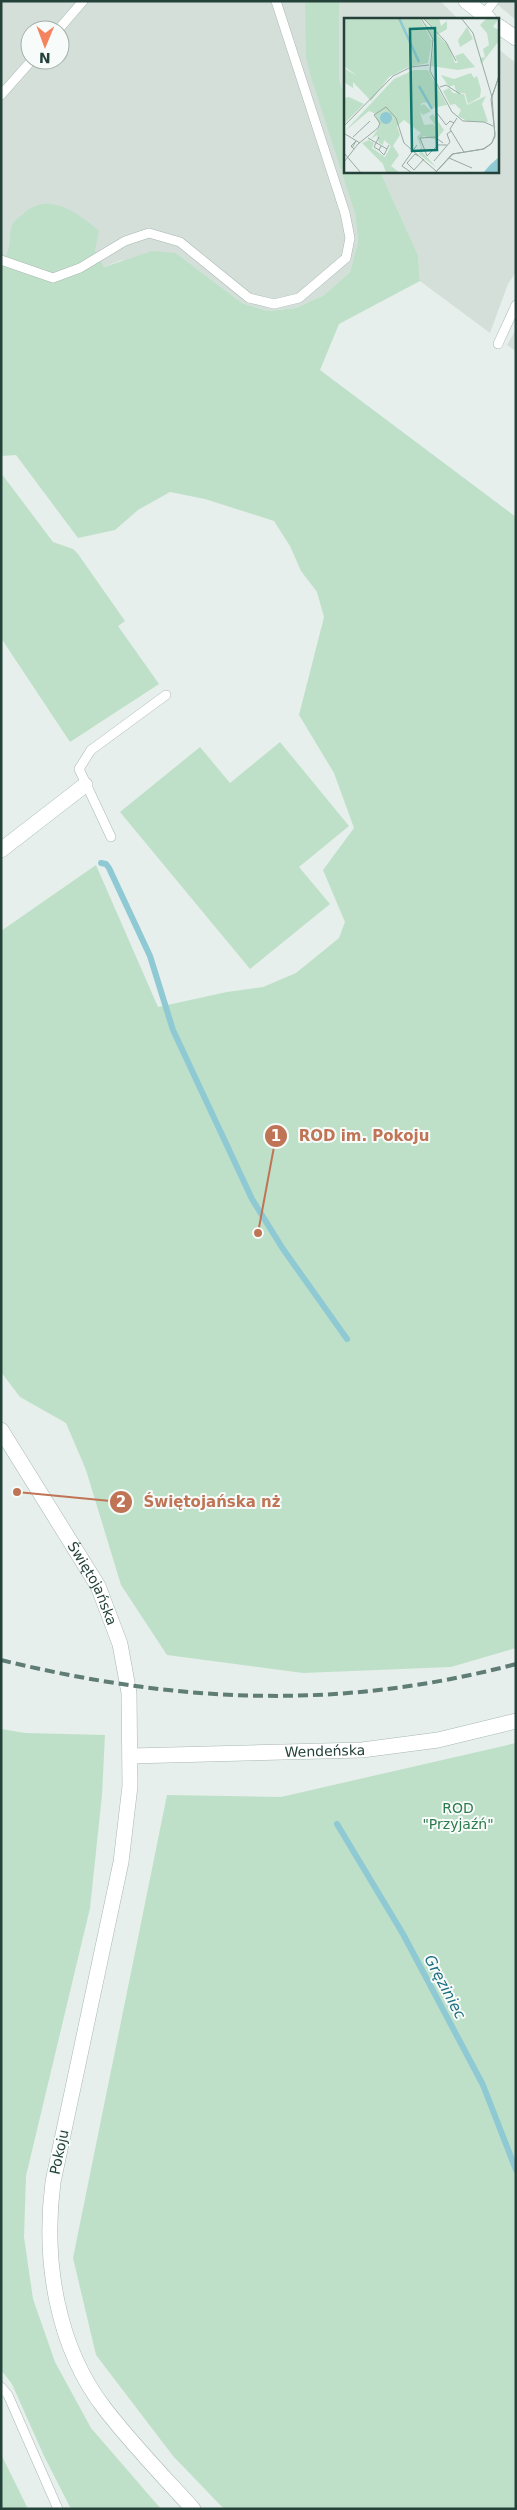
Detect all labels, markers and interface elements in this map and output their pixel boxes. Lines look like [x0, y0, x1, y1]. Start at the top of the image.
inset map [344, 18, 500, 172]
north arrow [20, 20, 70, 70]
text: N [39, 50, 51, 66]
callout: ROD im. Pokoju [263, 1121, 439, 1151]
text: 1 [271, 1127, 281, 1145]
text: ROD im. Pokoju [299, 1127, 429, 1145]
callout: Świętojańska nż [108, 1487, 290, 1517]
text: Świętojańska nż [143, 1492, 281, 1511]
text: 2 [116, 1493, 126, 1511]
street label: Świętojańska [64, 1538, 120, 1627]
street label: Wendeńska [284, 1742, 365, 1760]
park label: ROD "Przyjaźń" [422, 1800, 494, 1832]
water label: Gręziniec [421, 1952, 470, 2023]
street label: Pokoju [46, 2128, 72, 2176]

